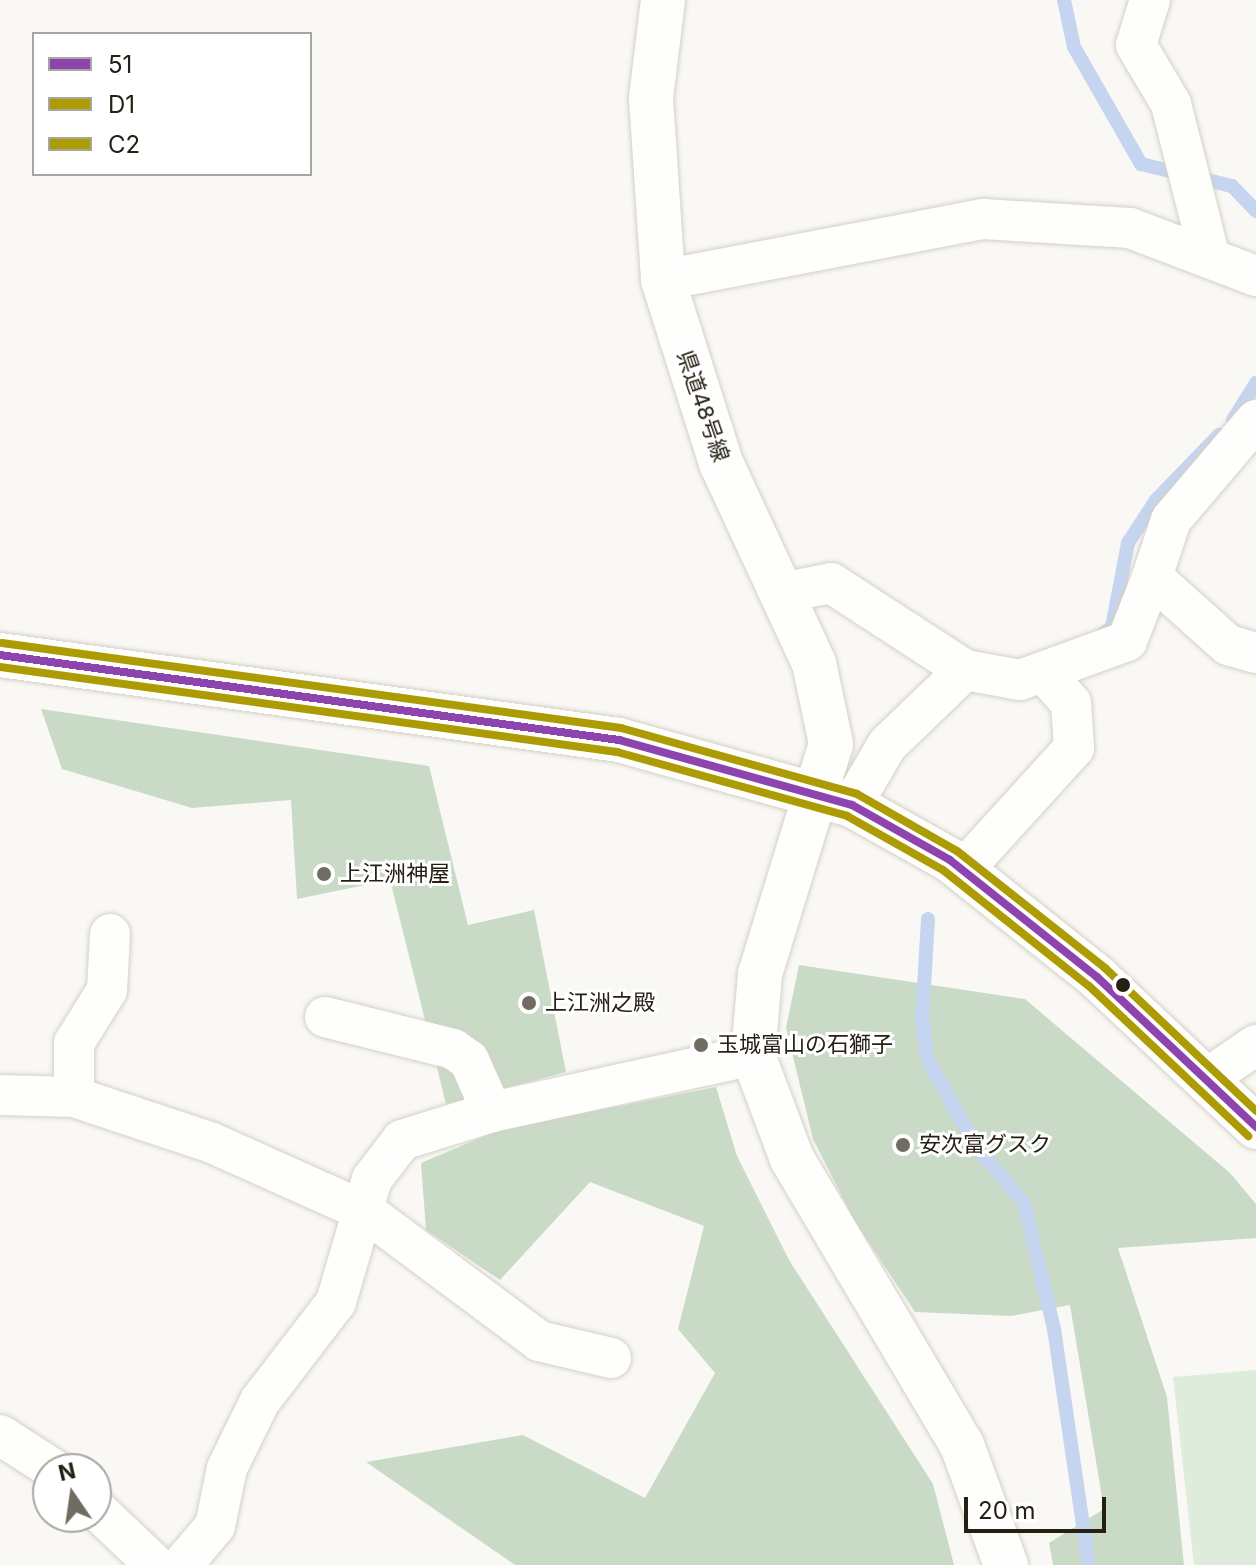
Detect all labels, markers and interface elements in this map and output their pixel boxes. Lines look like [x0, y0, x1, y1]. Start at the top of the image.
legend [32, 32, 312, 176]
text: 51 [108, 50, 132, 79]
text: D1 [108, 90, 135, 119]
text: C2 [108, 130, 140, 159]
street label: 県道48号線 [672, 347, 734, 465]
place label: 上江洲神屋 [340, 861, 450, 887]
marker: 上江洲神屋 [315, 865, 333, 883]
unlabelled marker [1115, 977, 1131, 993]
place label: 上江洲之殿 [545, 990, 655, 1016]
marker: 上江洲之殿 [520, 994, 538, 1012]
place label: 玉城富山の石獅子 [717, 1032, 893, 1058]
marker: 玉城富山の石獅子 [692, 1036, 710, 1054]
place label: 安次富グスク [919, 1132, 1051, 1158]
marker: 安次富グスク [894, 1136, 912, 1154]
north arrow [32, 1453, 112, 1533]
text: N [56, 1457, 78, 1486]
scale bar [968, 1481, 1110, 1531]
text: 20 m [978, 1496, 1036, 1525]

